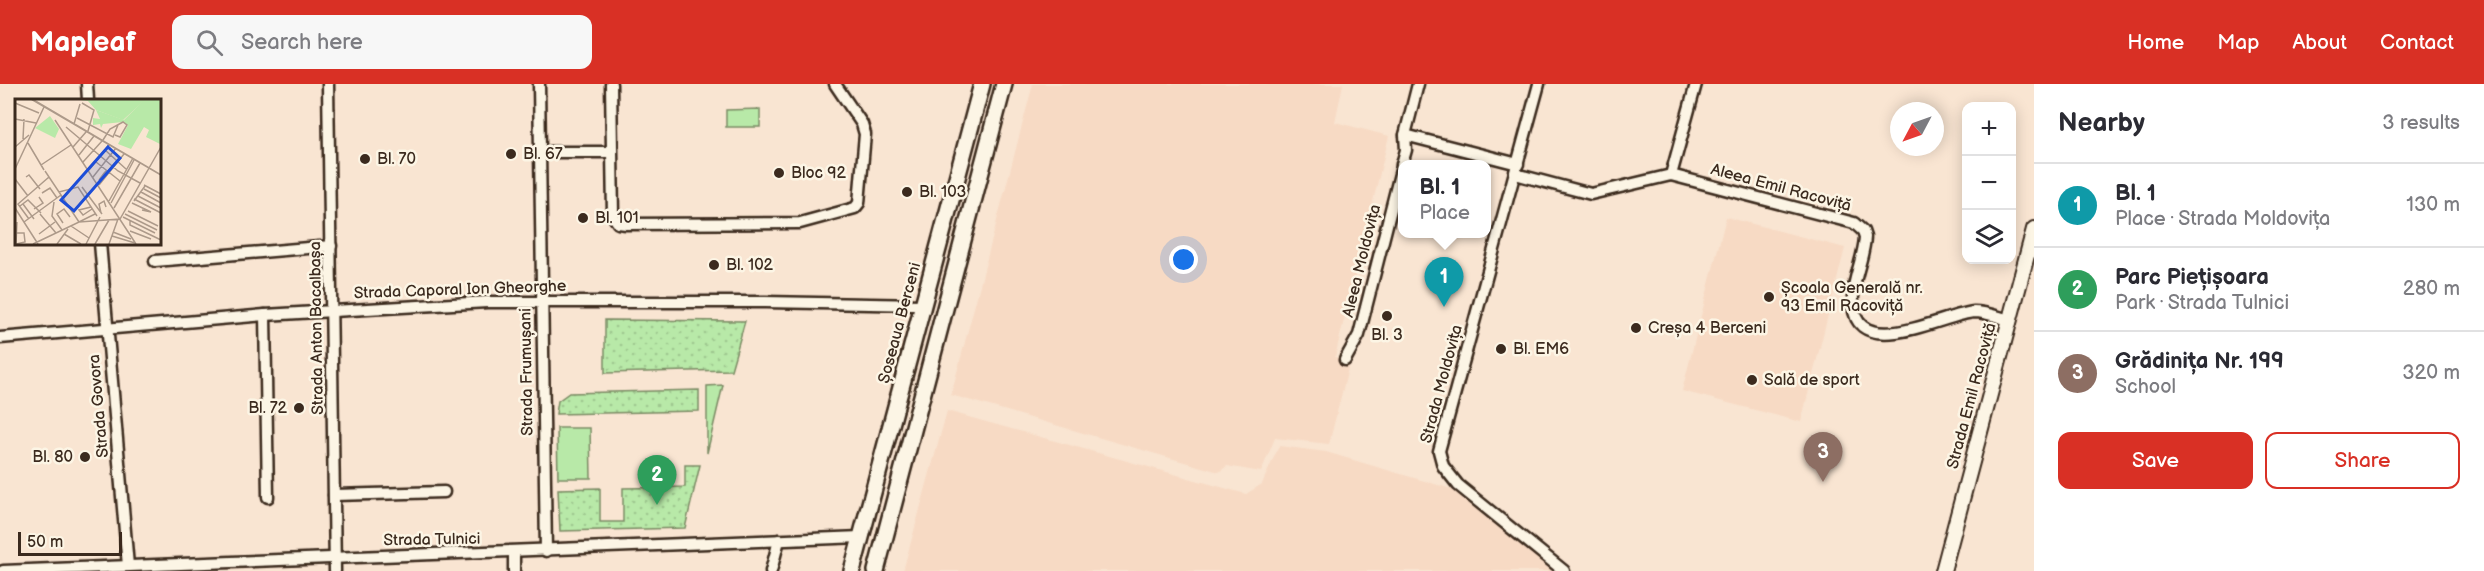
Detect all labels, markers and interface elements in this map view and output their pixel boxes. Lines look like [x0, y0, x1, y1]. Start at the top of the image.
search box [172, 15, 592, 69]
text: Mapleaf [30, 26, 136, 59]
icon: search [193, 26, 226, 59]
text: Search here [241, 29, 363, 56]
text: Home [2127, 30, 2184, 55]
text: Map [2217, 30, 2259, 55]
text: About [2292, 30, 2347, 55]
text: Contact [2380, 30, 2454, 55]
inset map [15, 99, 160, 244]
north arrow [1890, 102, 1944, 156]
map controls [1962, 102, 2016, 264]
button: + [1962, 102, 2016, 156]
text: Nearby [2058, 108, 2145, 139]
text: 3 results [2382, 111, 2460, 135]
place label: Bl. 67 [523, 145, 563, 164]
marker: Bl. 67 [504, 147, 518, 161]
place label: Bl. 70 [377, 150, 416, 169]
marker: Bl. 70 [358, 152, 372, 166]
button: − [1962, 156, 2016, 210]
popup [1398, 160, 1491, 238]
street label: Aleea Emil Racoviță [1709, 160, 1853, 216]
place label: Bloc 92 [791, 164, 847, 183]
marker: Bloc 92 [772, 166, 786, 180]
text: Bl. 1 [1419, 174, 1460, 201]
text: Bl. 1 [2115, 180, 2156, 207]
place label: Bl. 103 [919, 183, 967, 202]
marker: Bl. 103 [900, 185, 914, 199]
text: 1 [2073, 193, 2082, 217]
text: 130 m [2406, 193, 2460, 217]
text: Place [1419, 201, 1470, 225]
street label: Aleea Moldovița [1339, 203, 1385, 319]
text: Place · Strada Moldovița [2115, 207, 2330, 231]
place label: Bl. 101 [595, 209, 639, 228]
button: layers [1962, 210, 2016, 264]
marker: Bl. 101 [576, 211, 590, 225]
street label: Strada Anton Bacalbașa [306, 241, 328, 415]
your location [1169, 245, 1198, 274]
place label: Bl. 102 [726, 256, 774, 275]
marker: Bl. 102 [707, 258, 721, 272]
pin: 1 [1424, 258, 1464, 307]
street label: Șoseaua Berceni [875, 261, 925, 385]
text: Parc Piețișoara [2115, 264, 2269, 291]
street label: Strada Caporal Ion Gheorghe [353, 277, 567, 303]
text: 2 [2072, 277, 2083, 301]
text: 280 m [2403, 277, 2460, 301]
place label: Școala Generală nr. 93 Emil Racoviță [1781, 279, 1923, 316]
marker: Școala Generală nr. 93 Emil Racoviță [1762, 290, 1776, 304]
text: Park · Strada Tulnici [2115, 291, 2289, 315]
street label: Strada Frumușani [516, 308, 538, 436]
marker: Bl. 3 [1380, 309, 1394, 323]
place label: Creșa 4 Berceni [1648, 319, 1766, 338]
marker: Creșa 4 Berceni [1629, 321, 1643, 335]
street label: Strada Emil Racoviță [1943, 321, 2001, 471]
street label: Strada Moldovița [1417, 323, 1467, 445]
place label: Bl. 3 [1371, 326, 1403, 345]
place label: Bl. EM6 [1513, 340, 1569, 359]
marker: Bl. EM6 [1494, 342, 1508, 356]
text: Grădinița Nr. 199 [2115, 348, 2284, 375]
street label: Strada Govora [85, 353, 113, 459]
text: 3 [2072, 361, 2083, 385]
text: 320 m [2402, 361, 2460, 385]
place label: Sală de sport [1764, 371, 1860, 390]
marker: Sală de sport [1745, 373, 1759, 387]
text: School [2115, 375, 2176, 399]
place label: Bl. 72 [248, 399, 288, 418]
marker: Bl. 72 [292, 401, 306, 415]
pin: 3 [1804, 432, 1842, 482]
button: Save [2058, 432, 2253, 489]
button: Share [2265, 432, 2460, 489]
place label: Bl. 80 [32, 448, 73, 467]
marker: Bl. 80 [78, 450, 92, 464]
pin: 2 [638, 456, 676, 505]
scale bar [18, 529, 122, 556]
street label: Strada Tulnici [383, 530, 481, 550]
text: 50 m [27, 533, 63, 552]

